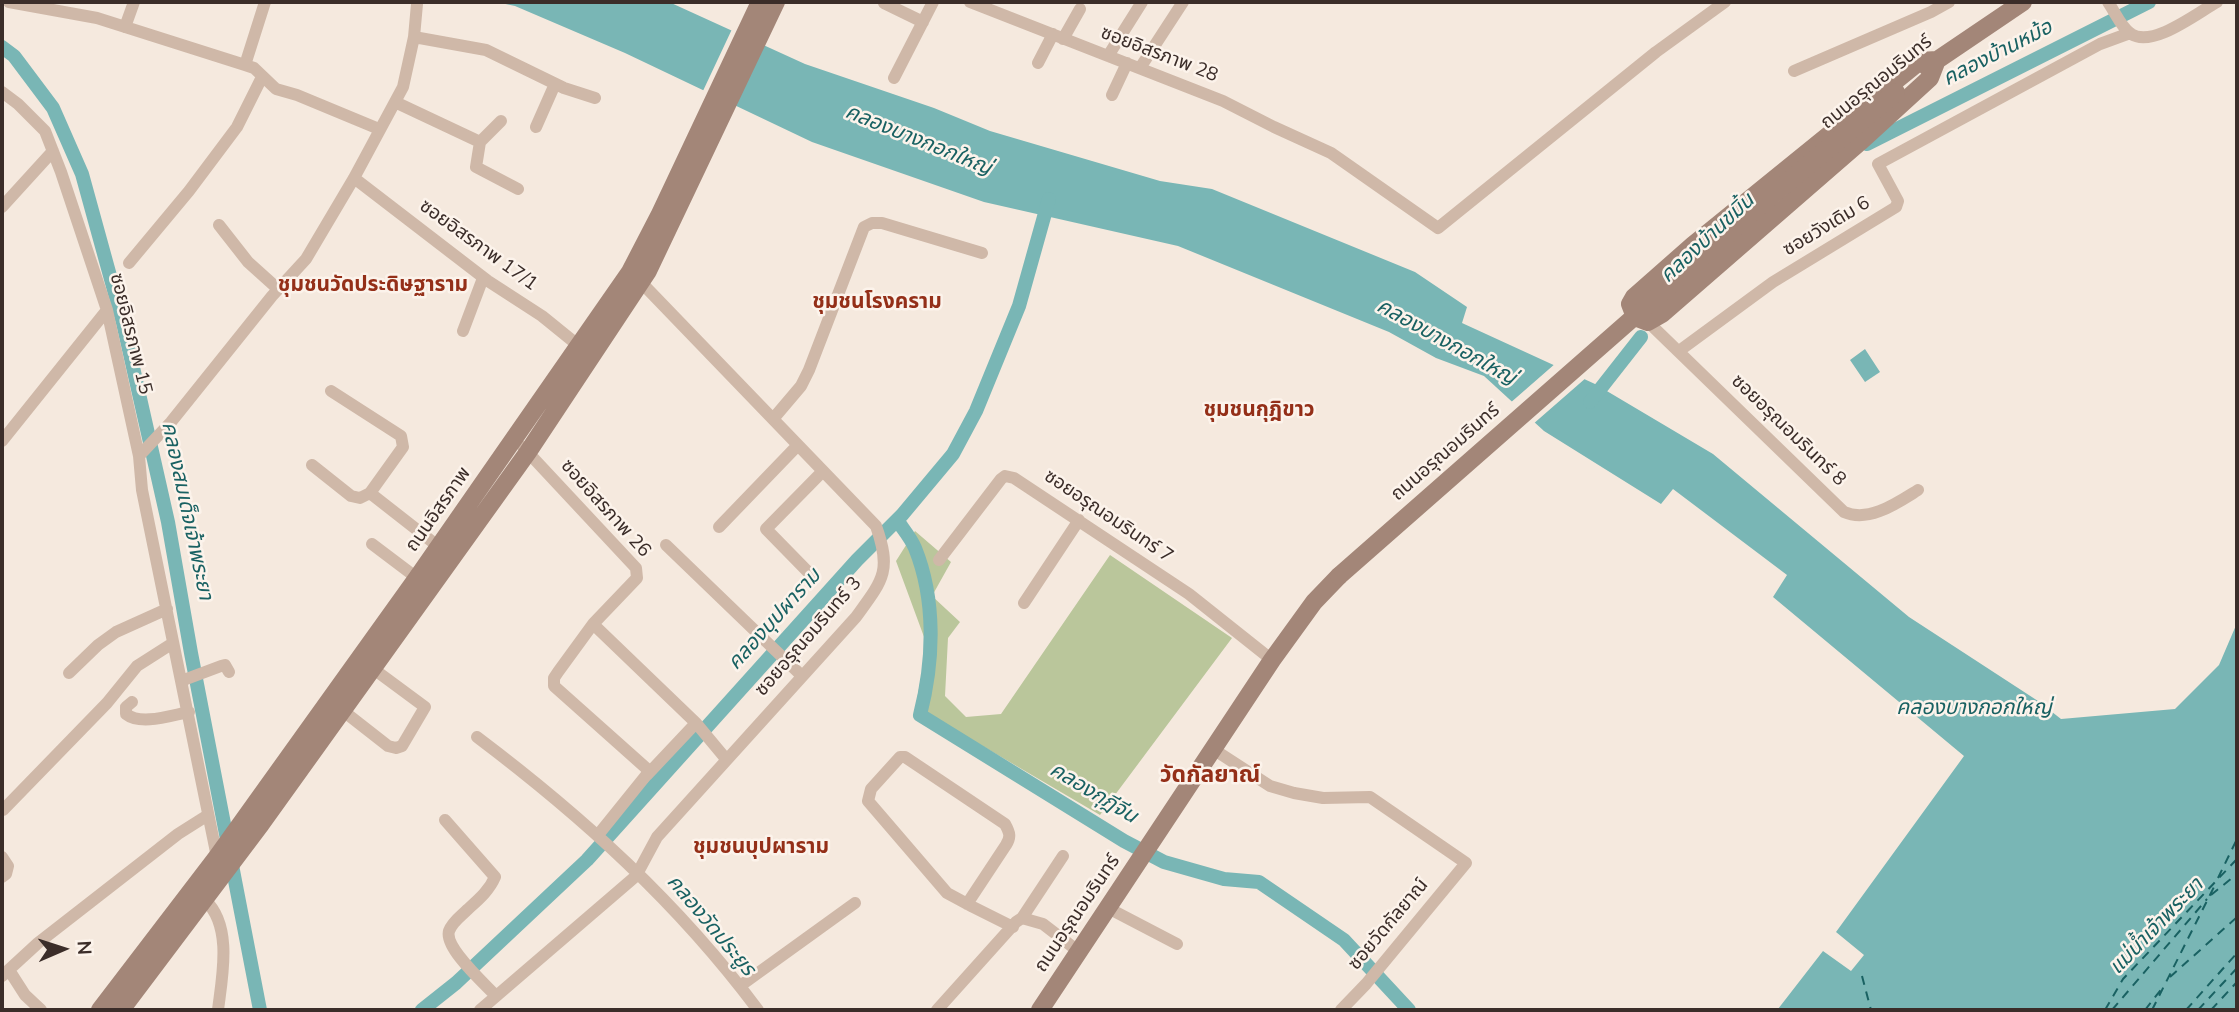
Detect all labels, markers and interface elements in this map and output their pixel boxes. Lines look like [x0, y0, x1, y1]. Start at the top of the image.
water label: คลองบ้านหม้อ [1939, 16, 2057, 92]
street label: ซอยอิสรภาพ 28 [1097, 22, 1221, 88]
street label: ถนนอรุณอมรินทร์ [1817, 31, 1937, 135]
water label: คลองบางกอกใหญ่ [841, 100, 995, 182]
water label: คลองบ้านขมิ้น [1656, 189, 1760, 289]
street label: ซอยวังเดิม 6 [1779, 192, 1875, 262]
street label: ซอยอิสรภาพ 17/1 [414, 195, 542, 297]
street label: ซอยอิสรภาพ 15 [104, 271, 156, 397]
district label: ชุมชนวัดประดิษฐาราม [278, 273, 468, 299]
district label: ชุมชนโรงคราม [812, 290, 942, 316]
water label: คลองบางกอกใหญ่ [1372, 294, 1520, 392]
street label: ซอยอรุณอมรินทร์ 8 [1726, 370, 1850, 492]
district label: ชุมชนกุฎิขาว [1203, 398, 1315, 424]
street label: ถนนอรุณอมรินทร์ [1387, 400, 1505, 506]
water label: คลองสมเด็จเจ้าพระยา [155, 420, 217, 602]
street label: ซอยอิสรภาพ 26 [555, 455, 655, 563]
street label: ถนนอิสรภาพ [402, 463, 476, 557]
street label: ซอยอรุณอมรินทร์ 7 [1039, 465, 1177, 569]
water label: คลองบุปผาราม [723, 564, 827, 676]
street label: ซอยอรุณอมรินทร์ 3 [751, 573, 867, 701]
water label: คลองบางกอกใหญ่ [1896, 696, 2052, 722]
water label: คลองกุฎีจีน [1045, 758, 1141, 830]
district label: วัดกัลยาณ์ [1160, 762, 1260, 790]
district label: ชุมชนบุปผาราม [693, 835, 829, 861]
street label: ถนนอรุณอมรินทร์ [1030, 851, 1126, 977]
water label: คลองวัดประยูร [660, 870, 760, 982]
water label: แม่น้ำเจ้าพระยา [2105, 873, 2209, 981]
street label: ซอยวัดกัลยาณ์ [1344, 875, 1434, 975]
north arrow [28, 914, 98, 984]
text: N [71, 940, 97, 956]

